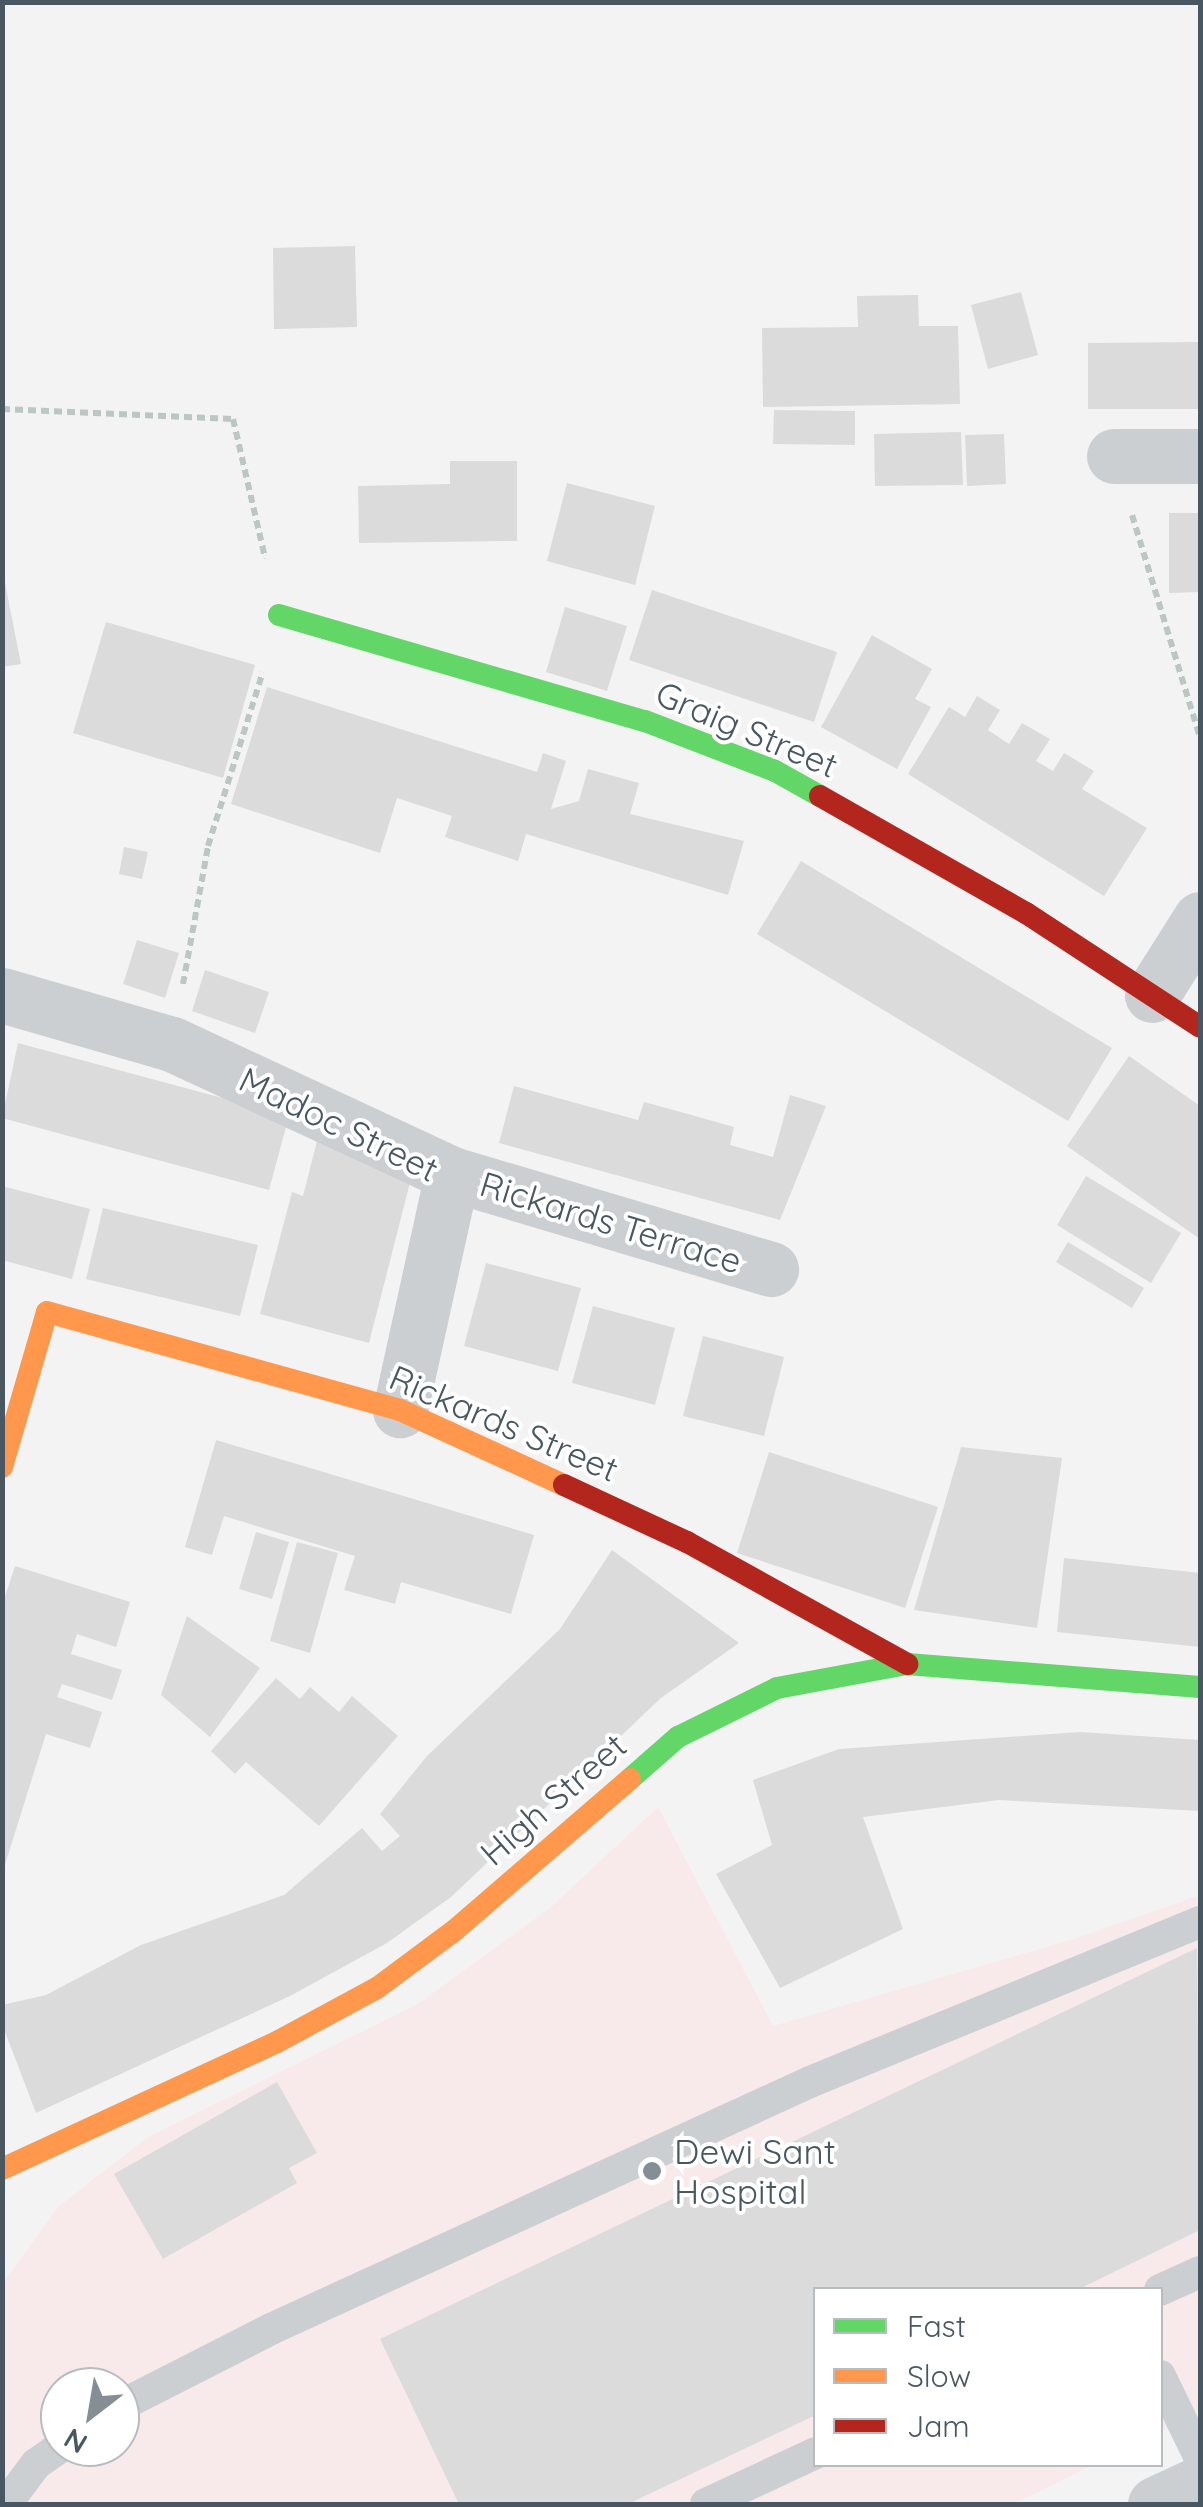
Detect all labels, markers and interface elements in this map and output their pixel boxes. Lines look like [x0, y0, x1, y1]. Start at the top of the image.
street label: Graig Street [650, 672, 844, 786]
street label: Madoc Street [233, 1058, 445, 1190]
street label: Rickards Terrace [475, 1162, 747, 1282]
street label: Rickards Street [383, 1356, 625, 1490]
street label: High Street [471, 1724, 635, 1874]
place label: Dewi Sant Hospital [674, 2130, 836, 2212]
marker: Dewi Sant Hospital [639, 2158, 665, 2184]
legend [813, 2287, 1163, 2467]
text: Fast [907, 2307, 966, 2345]
text: Slow [907, 2357, 971, 2395]
north arrow [40, 2367, 140, 2467]
text: Jam [907, 2407, 970, 2445]
text: N [57, 2421, 93, 2462]

